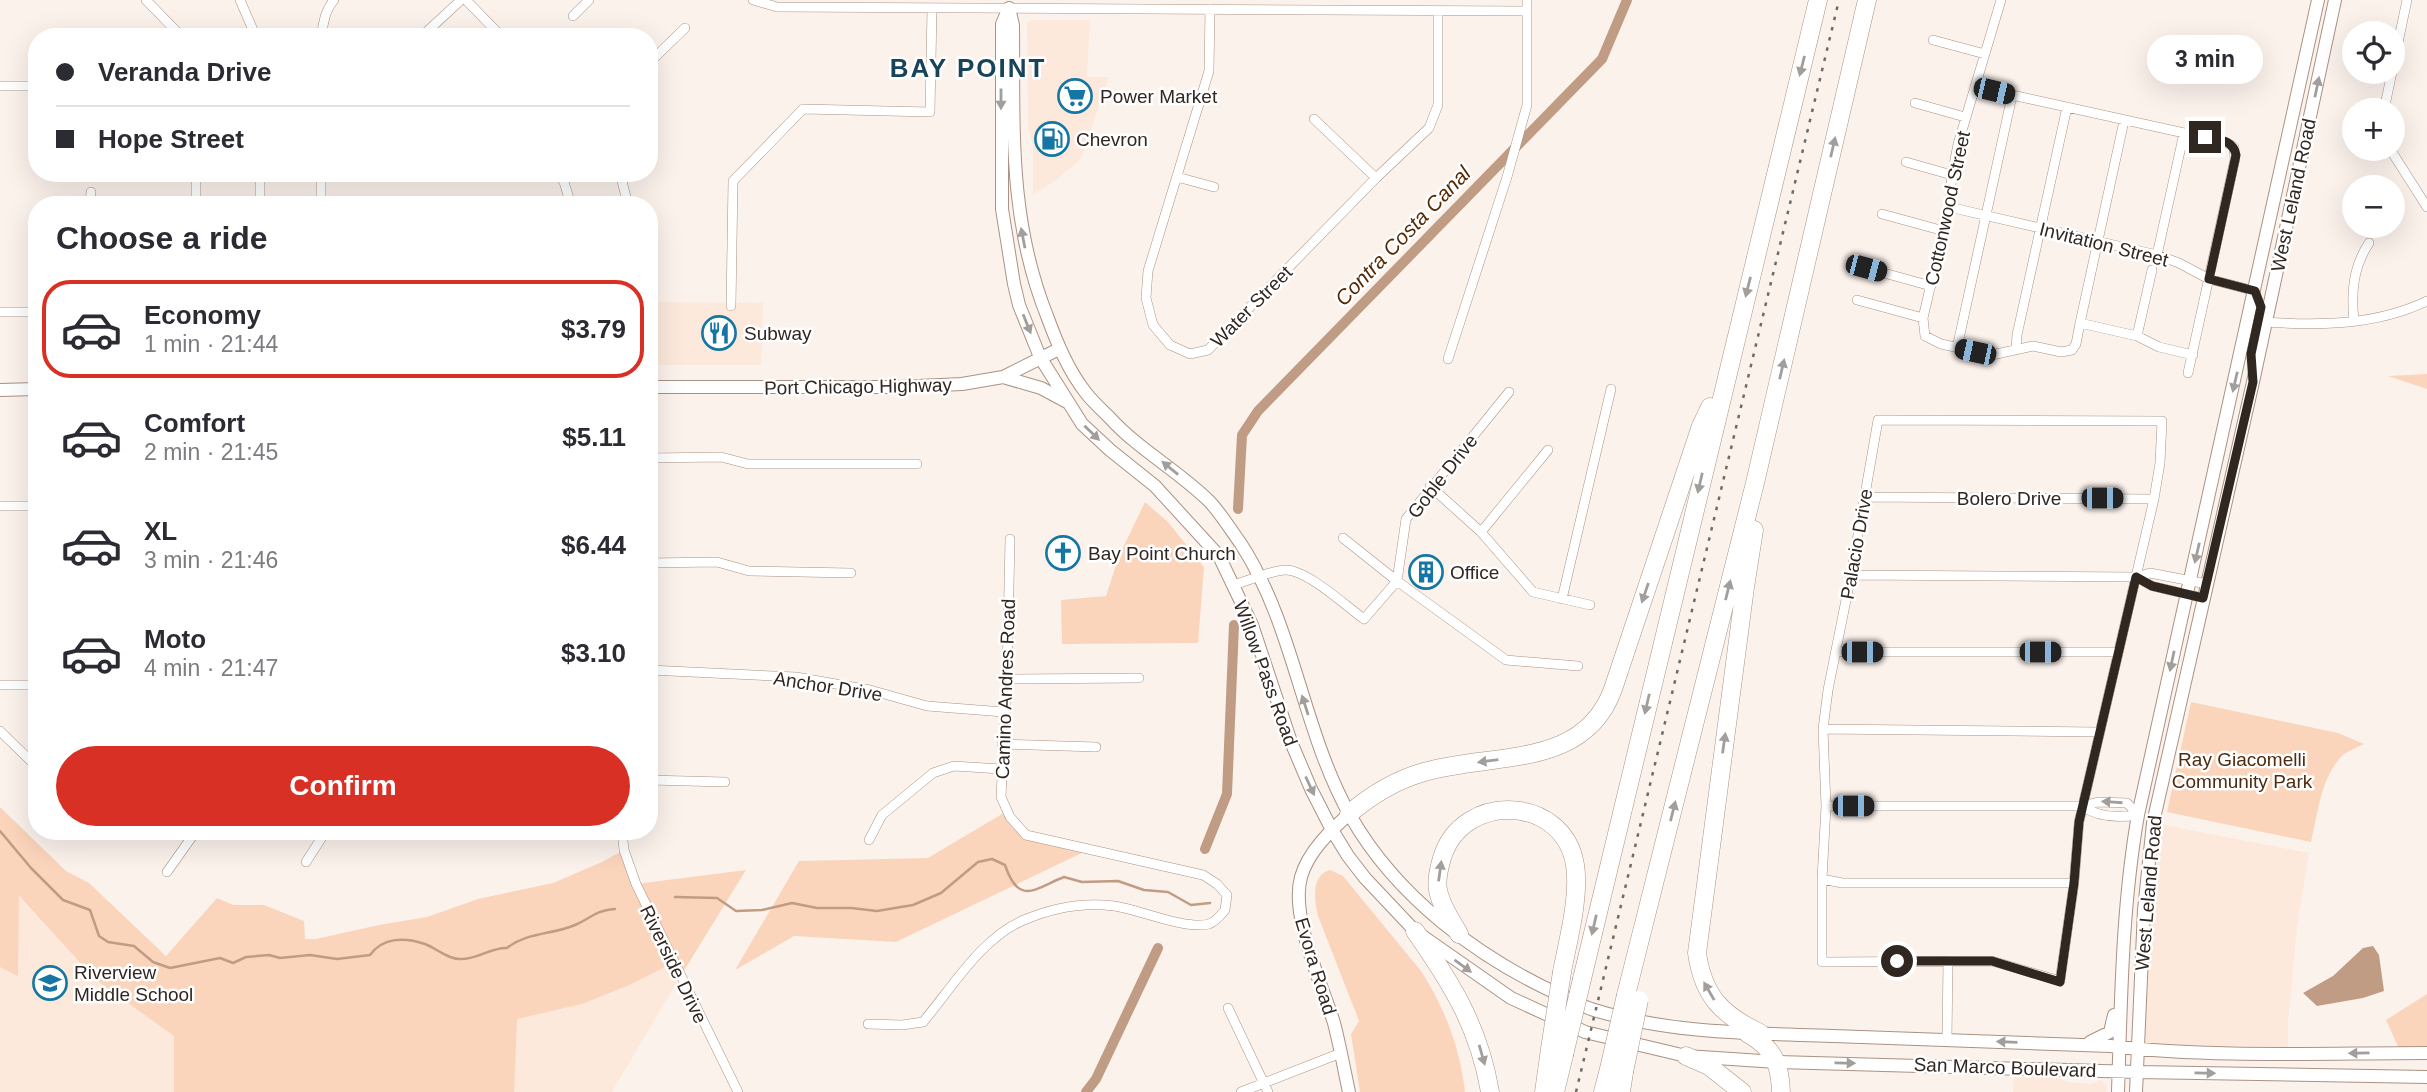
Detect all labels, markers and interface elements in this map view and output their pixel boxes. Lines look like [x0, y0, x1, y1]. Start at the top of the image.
map controls [2342, 21, 2405, 238]
button: locate [2342, 21, 2405, 84]
callout: 3 min [2147, 36, 2263, 85]
text: 3 min [2175, 46, 2235, 72]
district label: BAY POINT [890, 53, 1046, 83]
one-way arrow [1796, 55, 1807, 77]
text: Veranda Drive [98, 57, 271, 87]
car [1972, 76, 2017, 106]
one-way arrow [2311, 76, 2322, 98]
supermarket icon: Power Market [1056, 77, 1094, 115]
place label: Power Market [1100, 86, 1218, 107]
one-way arrow [995, 89, 1007, 111]
button: + [2342, 98, 2405, 161]
street label: West Leland Road [2267, 117, 2320, 274]
fuel station icon: Chevron [1033, 120, 1071, 158]
route end [2189, 121, 2221, 153]
text: Hope Street [98, 124, 244, 154]
street label: Cottonwood Street [1921, 128, 1974, 287]
place label: Chevron [1076, 129, 1148, 150]
one-way arrow [1828, 136, 1839, 158]
water label: Contra Costa Canal [1330, 160, 1476, 310]
button: − [2342, 175, 2405, 238]
street label: Invitation Street [2037, 218, 2171, 271]
text: Choose a ride [56, 220, 268, 256]
one-way arrow [1017, 227, 1028, 249]
car [1843, 252, 1890, 284]
street label: Water Street [1206, 261, 1297, 351]
one-way arrow [1742, 276, 1753, 298]
icon: car [60, 298, 123, 361]
text: Economy [144, 300, 261, 330]
one-way arrow [1021, 313, 1032, 334]
text: $3.79 [561, 314, 626, 344]
restaurant icon: Subway [700, 314, 738, 352]
place label: Subway [744, 323, 812, 344]
text: 1 min · 21:44 [144, 331, 278, 357]
car [1953, 337, 1998, 367]
one-way arrow [1777, 358, 1788, 380]
one-way arrow [2229, 371, 2240, 393]
street label: Port Chicago Highway [764, 374, 953, 399]
icon: car [60, 406, 123, 469]
text: Comfort [144, 408, 245, 438]
text: $5.11 [562, 422, 626, 452]
one-way arrow [1083, 425, 1100, 441]
street label: Goble Drive [1403, 430, 1482, 522]
text: 2 min · 21:45 [144, 439, 278, 465]
one-way arrow [1161, 461, 1178, 476]
one-way arrow [1695, 472, 1706, 494]
street label: Palacio Drive [1836, 487, 1877, 601]
street label: Bolero Drive [1957, 488, 2061, 509]
car [2082, 488, 2124, 509]
icon: car [60, 514, 123, 577]
text: XL [144, 516, 177, 546]
text: $6.44 [561, 530, 626, 560]
church icon: Bay Point Church [1044, 534, 1082, 572]
one-way arrow [2191, 542, 2202, 564]
place label: Bay Point Church [1088, 543, 1236, 564]
text: 3 min · 21:46 [144, 547, 278, 573]
building icon: Office [1407, 553, 1445, 591]
place label: Office [1450, 562, 1499, 583]
one-way arrow [1723, 579, 1734, 601]
one-way arrow [1639, 583, 1650, 604]
street label: Camino Andres Road [992, 598, 1019, 780]
street label: Willow Pass Road [1229, 598, 1302, 749]
icon: car [60, 622, 123, 685]
text: Moto [144, 624, 206, 654]
text: $3.10 [561, 638, 626, 668]
car [1842, 642, 1884, 663]
car [2020, 642, 2062, 663]
one-way arrow [2167, 650, 2178, 672]
text: 4 min · 21:47 [144, 655, 278, 681]
street label: Anchor Drive [772, 668, 884, 705]
one-way arrow [1642, 693, 1653, 715]
one-way arrow [1299, 695, 1309, 716]
one-way arrow [1718, 732, 1729, 754]
button: Confirm [56, 746, 630, 826]
park label: Ray Giacomelli Community Park [2172, 749, 2313, 792]
one-way arrow [1476, 755, 1498, 766]
one-way arrow [1304, 776, 1316, 796]
car [1833, 796, 1875, 817]
one-way arrow [2101, 797, 2123, 808]
one-way arrow [1668, 799, 1679, 821]
street label: West Leland Road [2131, 814, 2166, 972]
one-way arrow [1435, 860, 1446, 882]
street label: Riverside Drive [636, 902, 711, 1027]
one-way arrow [1589, 914, 1600, 936]
street label: Evora Road [1291, 915, 1340, 1017]
route start [1881, 945, 1913, 977]
one-way arrow [1454, 958, 1472, 972]
place label: Riverview Middle School [74, 962, 193, 1005]
school or university icon: Riverview Middle School [31, 964, 69, 1002]
one-way arrow [1703, 982, 1715, 1001]
one-way arrow [1995, 1037, 2017, 1048]
one-way arrow [1477, 1044, 1488, 1066]
one-way arrow [2348, 1047, 2370, 1059]
street label: San Marco Boulevard [1913, 1054, 2097, 1081]
one-way arrow [1834, 1057, 1856, 1069]
one-way arrow [2194, 1067, 2216, 1079]

